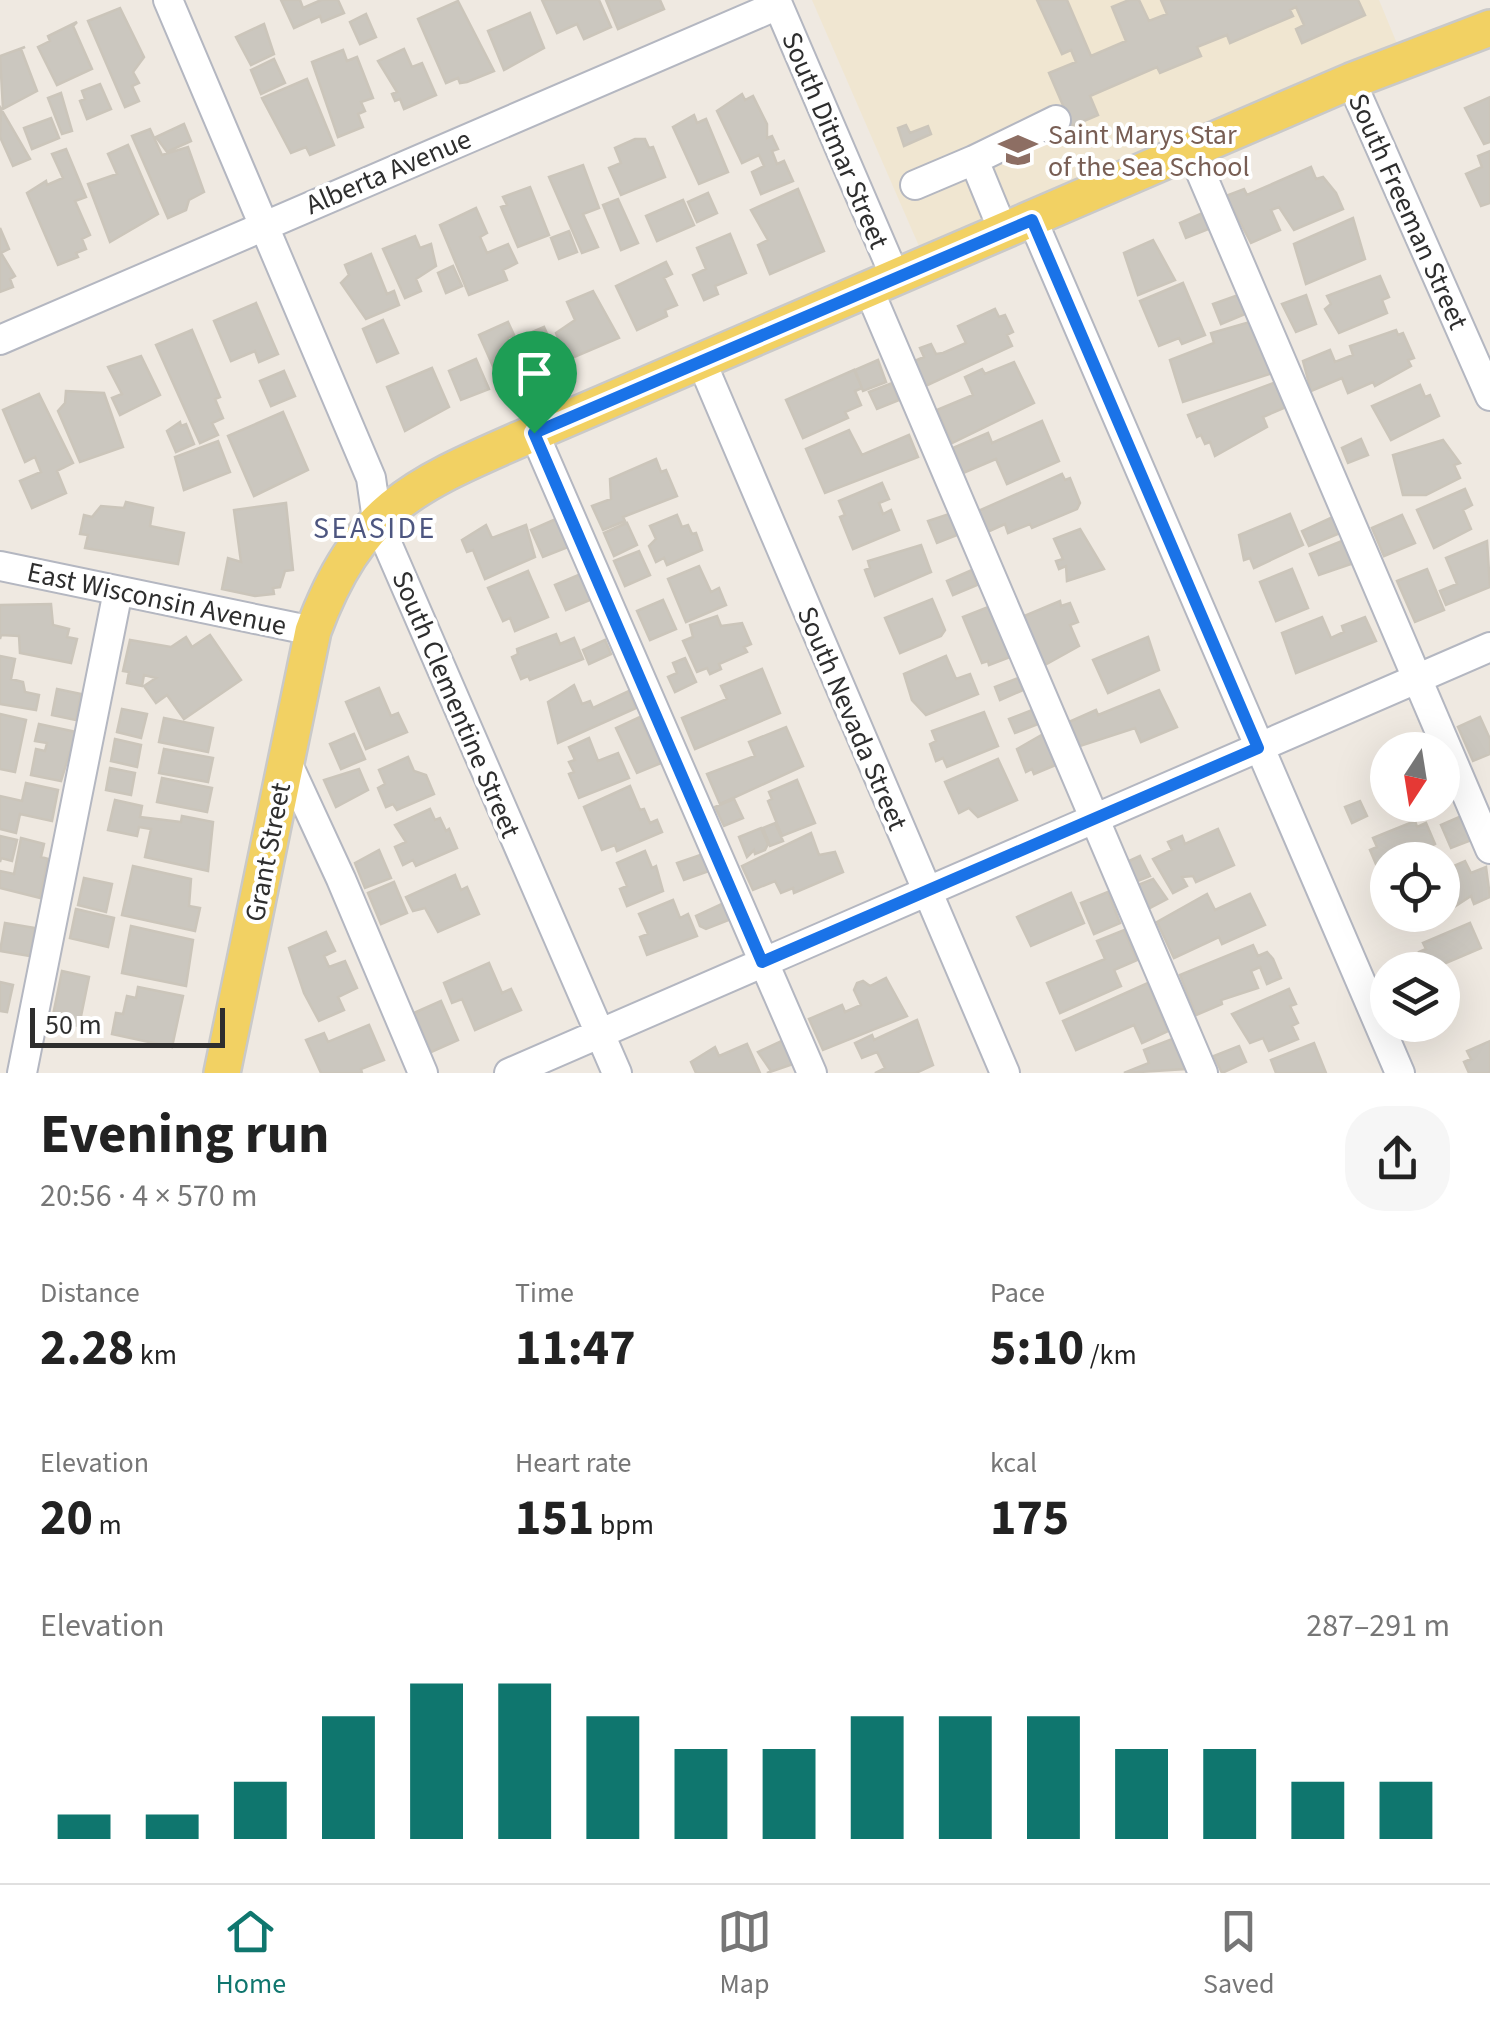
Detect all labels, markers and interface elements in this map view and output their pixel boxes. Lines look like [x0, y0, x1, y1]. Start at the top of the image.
street label: South Ditmar Street [771, 26, 899, 255]
street label: South Freeman Street [1338, 87, 1478, 336]
place label: Saint Marys Star of the Sea School [1048, 115, 1250, 187]
street label: Alberta Avenue [299, 119, 477, 225]
school or university icon: Saint Marys Star of the Sea School [997, 129, 1039, 171]
pin [492, 331, 577, 434]
icon: arrive [507, 346, 562, 401]
district label: SEASIDE [313, 507, 437, 550]
street label: East Wisconsin Avenue [23, 552, 290, 646]
street label: South Clementine Street [382, 565, 531, 845]
street label: South Nevada Street [787, 600, 918, 837]
north arrow [1370, 732, 1460, 822]
map controls [1370, 732, 1460, 1042]
street label: Grant Street [235, 779, 301, 925]
button: locate [1370, 842, 1460, 932]
button: layers [1370, 952, 1460, 1042]
scale bar [30, 1003, 225, 1048]
text: 50 m [45, 1005, 102, 1045]
text: Evening run [40, 1096, 329, 1174]
button: share [1345, 1106, 1450, 1211]
text: 20:56 · 4 × 570 m [40, 1173, 258, 1219]
text: Distance [40, 1273, 140, 1313]
text: Time [515, 1273, 574, 1313]
text: Pace [990, 1273, 1045, 1313]
text: 2.28 [40, 1313, 134, 1384]
text: 11:47 [515, 1313, 636, 1384]
text: 5:10 [990, 1313, 1084, 1384]
text: km [134, 1335, 177, 1375]
text: /km [1084, 1335, 1137, 1375]
text: Elevation [40, 1443, 149, 1483]
text: Heart rate [515, 1443, 631, 1483]
text: kcal [990, 1443, 1037, 1483]
text: 20 [40, 1483, 93, 1554]
text: 151 [515, 1483, 594, 1554]
text: 175 [990, 1483, 1069, 1554]
text: m [93, 1505, 122, 1545]
text: bpm [594, 1505, 654, 1545]
text: Elevation [40, 1603, 165, 1649]
text: 287–291 m [1306, 1603, 1450, 1649]
tab: Home [215, 1904, 286, 2004]
tab: Map [717, 1904, 772, 2004]
tab: Saved [1203, 1904, 1274, 2004]

